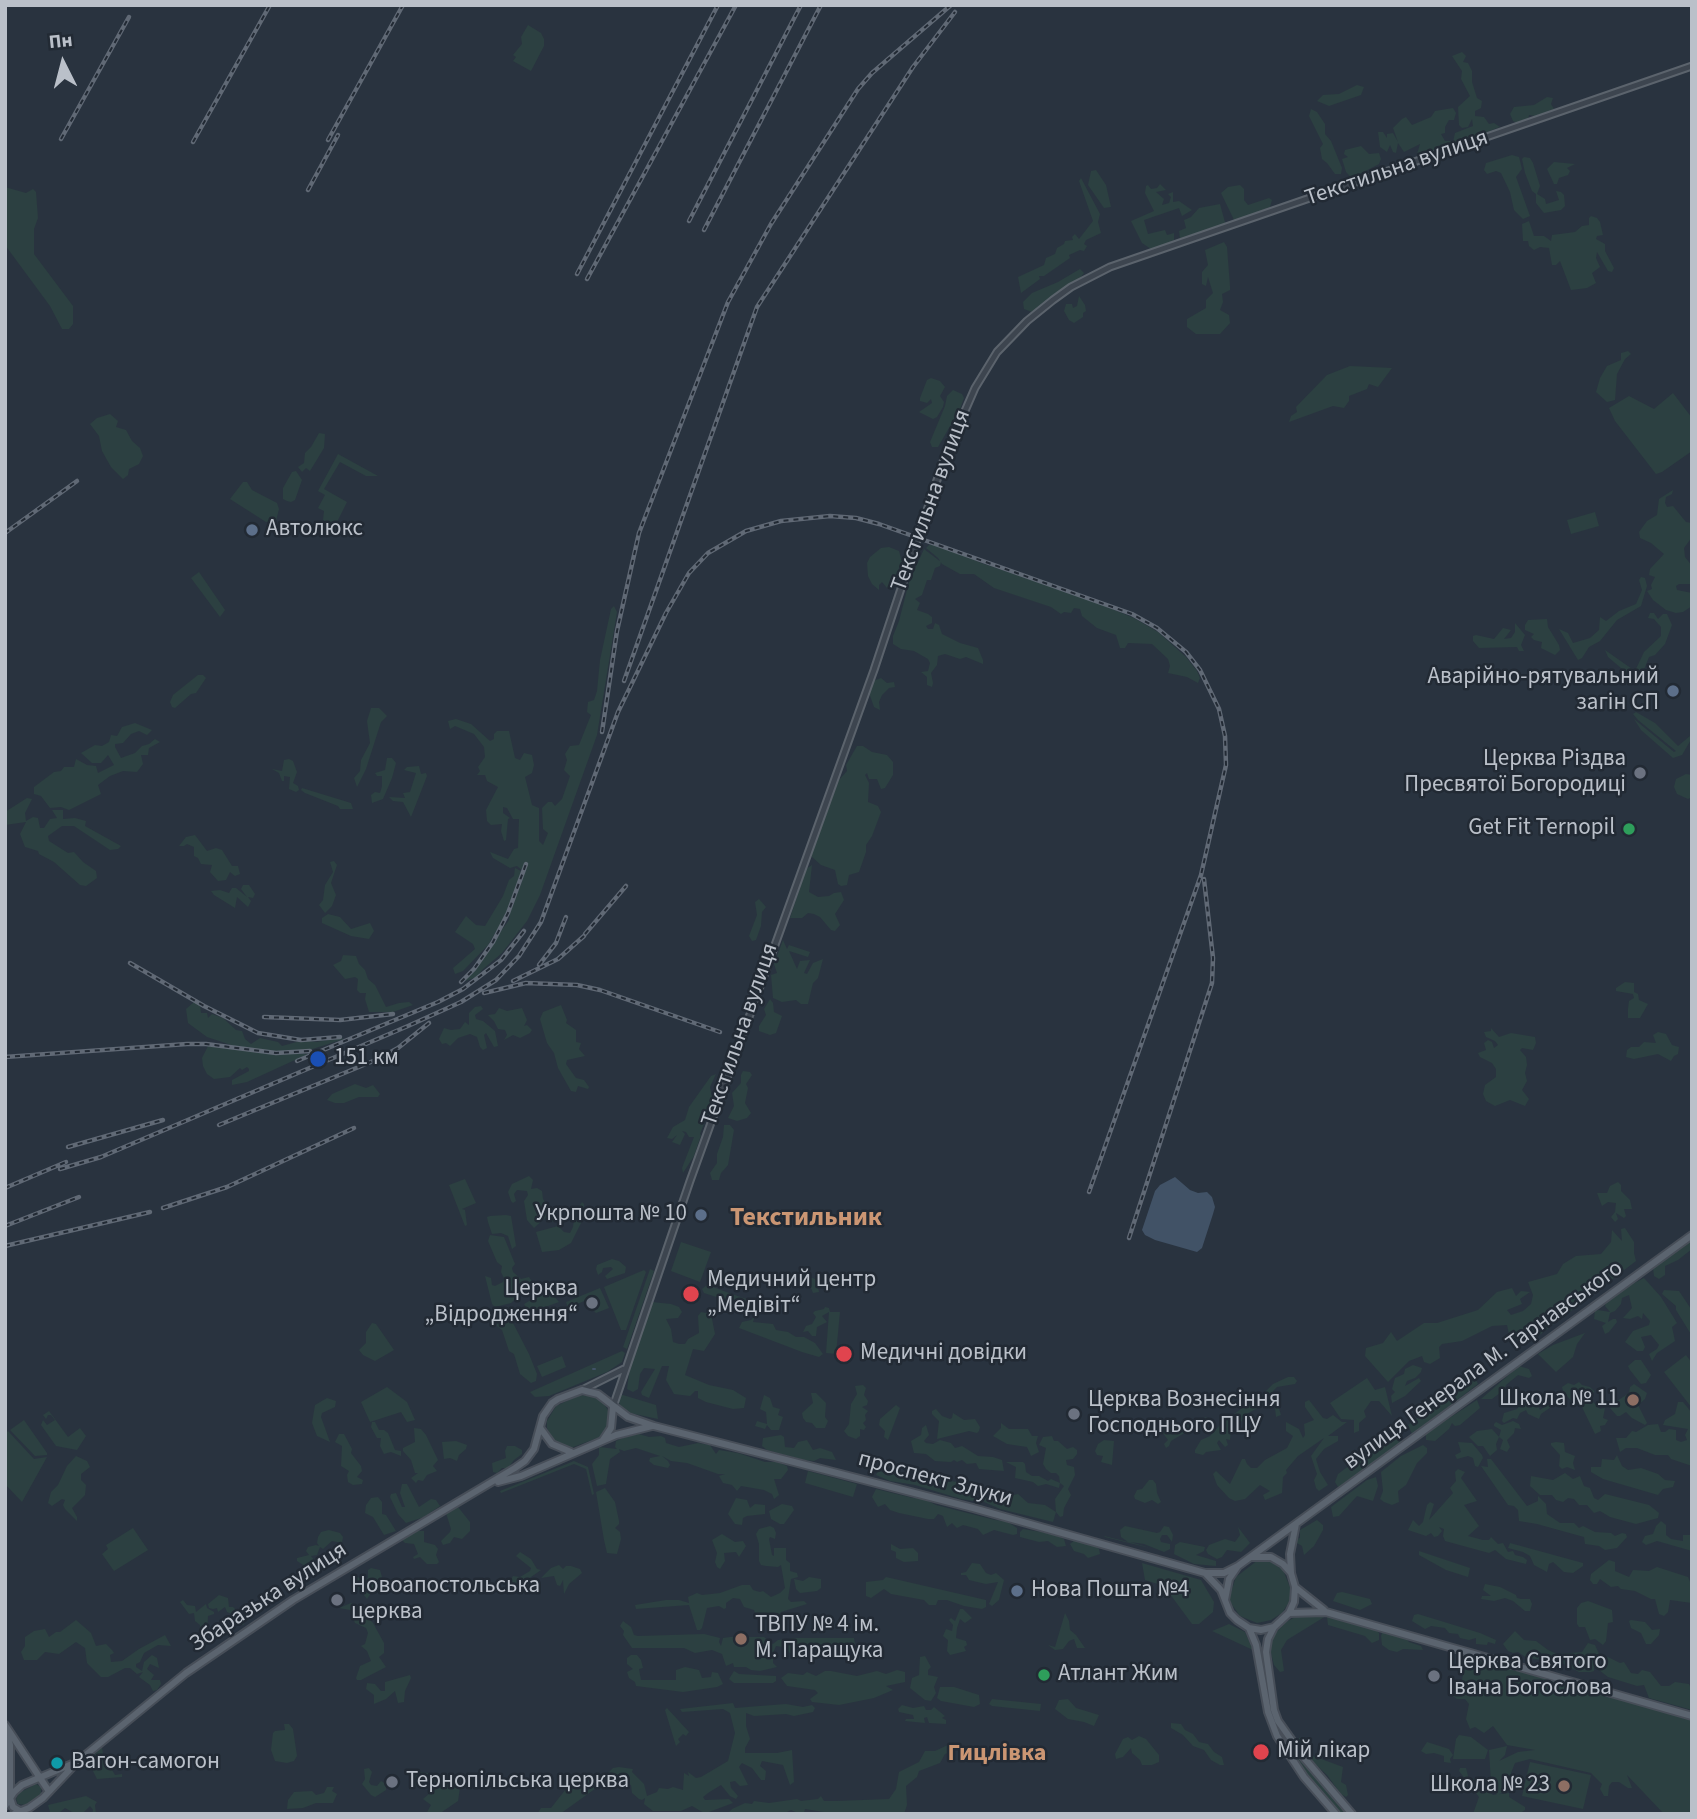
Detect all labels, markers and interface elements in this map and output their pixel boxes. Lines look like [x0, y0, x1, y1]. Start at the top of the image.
text: Пн [48, 27, 74, 56]
north arrow [28, 28, 98, 98]
street label: Текстильна вулиця [1302, 125, 1492, 213]
street label: Текстильна вулиця [886, 406, 978, 596]
place label: Автолюкс [266, 516, 363, 544]
marker: Автолюкс [244, 522, 260, 538]
place label: Аварійно-рятувальний загін СП [1428, 664, 1659, 718]
marker: Аварійно-рятувальний загін СП [1665, 683, 1681, 699]
place label: Церква Різдва Пресвятої Богородиці [1404, 746, 1626, 800]
marker: Церква Різдва Пресвятої Богородиці [1632, 765, 1648, 781]
place label: Get Fit Ternopil [1468, 815, 1615, 843]
marker: Get Fit Ternopil [1621, 821, 1637, 837]
street label: Текстильна вулиця [697, 940, 785, 1130]
place label: 151 км [334, 1045, 399, 1073]
marker: 151 км [308, 1049, 328, 1069]
place label: Укрпошта № 10 [535, 1201, 687, 1229]
district label: Текстильник [730, 1203, 882, 1235]
marker: Укрпошта № 10 [693, 1207, 709, 1223]
street label: вулиця Генерала М. Тарнавського [1339, 1255, 1629, 1477]
place label: Медичний центр „Медівіт“ [707, 1267, 876, 1321]
place label: Церква „Відродження“ [425, 1276, 578, 1330]
marker: Медичний центр „Медівіт“ [681, 1284, 701, 1304]
marker: Церква „Відродження“ [584, 1295, 600, 1311]
place label: Медичні довідки [860, 1340, 1027, 1368]
marker: Медичні довідки [834, 1344, 854, 1364]
place label: Школа № 11 [1499, 1386, 1619, 1414]
place label: Церква Вознесіння Господнього ПЦУ [1088, 1387, 1281, 1441]
marker: Школа № 11 [1625, 1392, 1641, 1408]
marker: Церква Вознесіння Господнього ПЦУ [1066, 1406, 1082, 1422]
street label: проспект Злуки [855, 1446, 1015, 1514]
street label: Збаразька вулиця [185, 1537, 353, 1659]
place label: Новоапостольська церква [351, 1573, 540, 1627]
place label: Нова Пошта №4 [1031, 1577, 1189, 1605]
marker: Нова Пошта №4 [1009, 1583, 1025, 1599]
marker: Новоапостольська церква [329, 1592, 345, 1608]
place label: ТВПУ № 4 ім. М. Паращука [755, 1612, 883, 1666]
marker: ТВПУ № 4 ім. М. Паращука [733, 1631, 749, 1647]
place label: Церква Святого Івана Богослова [1448, 1649, 1612, 1703]
place label: Атлант Жим [1058, 1661, 1178, 1689]
marker: Атлант Жим [1036, 1667, 1052, 1683]
marker: Церква Святого Івана Богослова [1426, 1668, 1442, 1684]
place label: Мій лікар [1277, 1738, 1370, 1766]
district label: Гицлівка [948, 1741, 1046, 1769]
marker: Мій лікар [1251, 1742, 1271, 1762]
place label: Вагон-самогон [71, 1749, 220, 1777]
marker: Вагон-самогон [49, 1755, 65, 1771]
place label: Тернопільська церква [406, 1768, 629, 1796]
place label: Школа № 23 [1430, 1772, 1550, 1800]
marker: Тернопільська церква [384, 1774, 400, 1790]
marker: Школа № 23 [1556, 1778, 1572, 1794]

